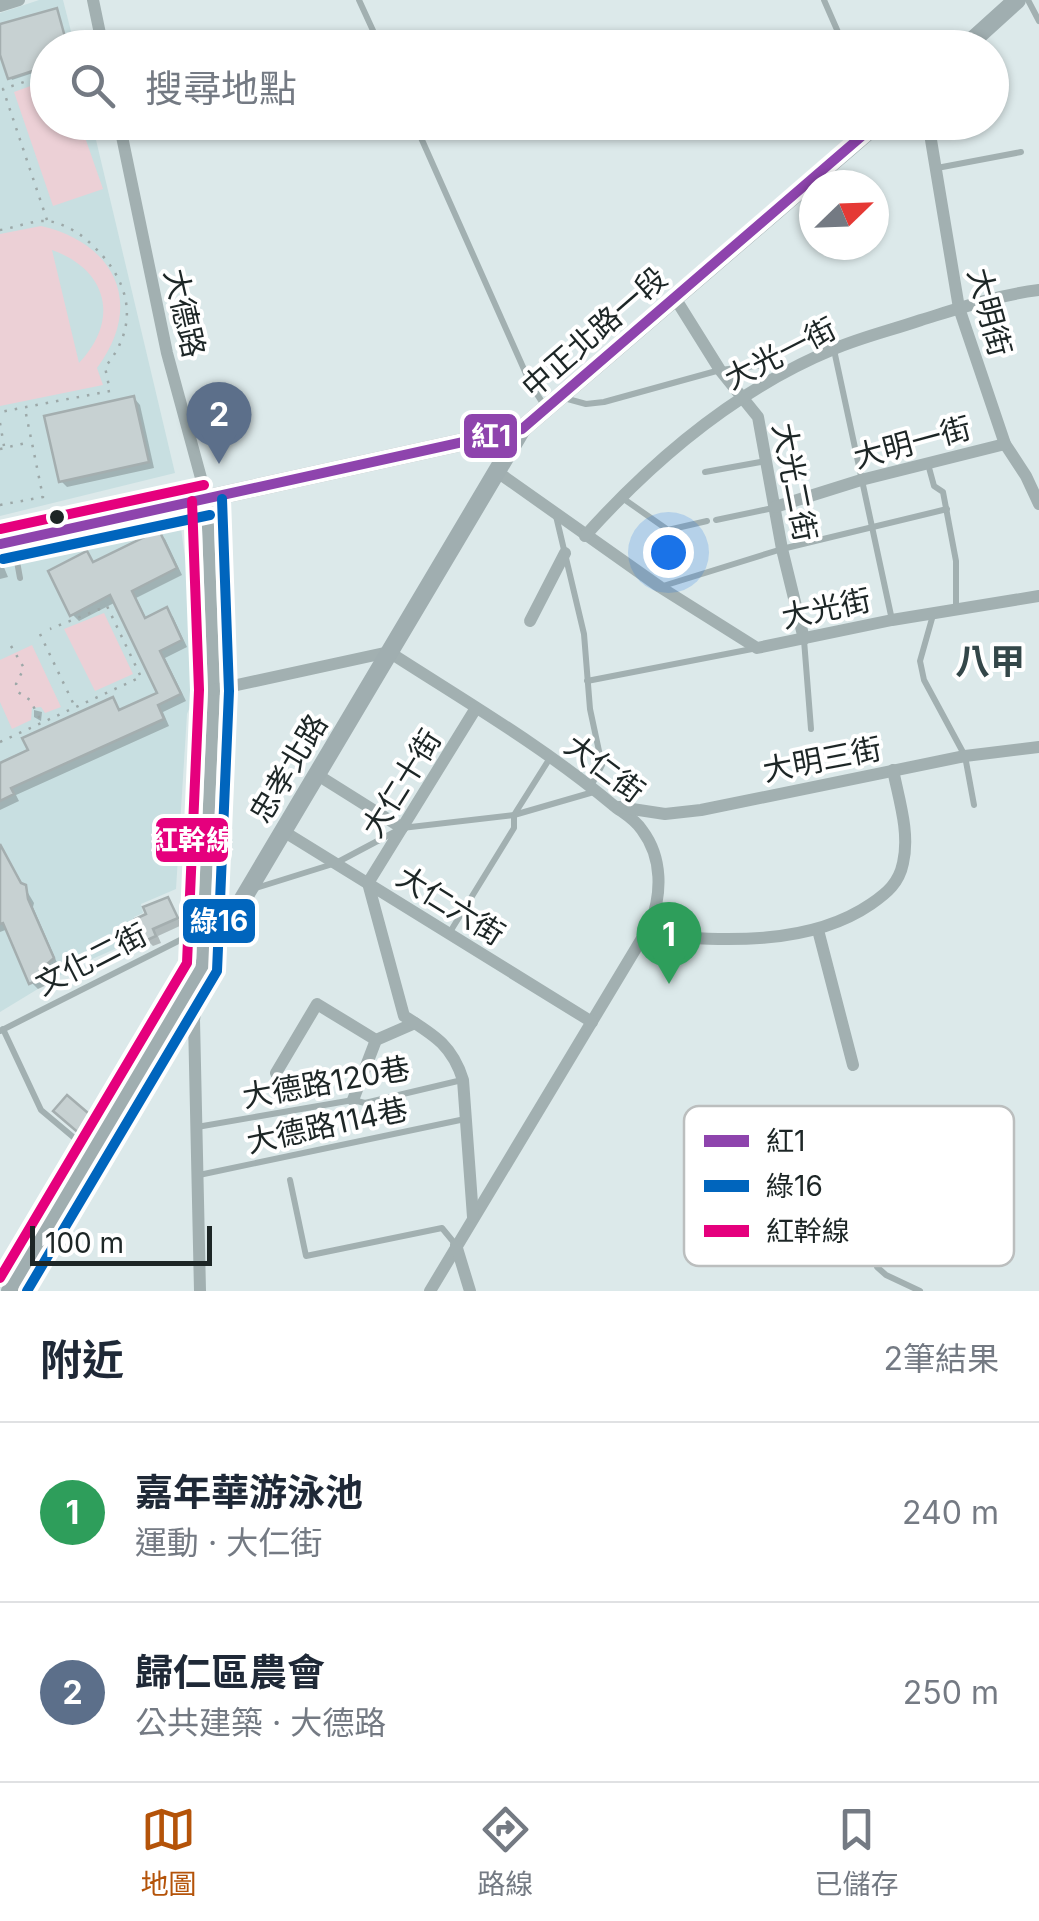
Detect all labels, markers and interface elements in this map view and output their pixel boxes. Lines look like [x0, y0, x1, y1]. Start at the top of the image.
search box [30, 30, 1009, 140]
icon: search [65, 58, 120, 113]
text: 搜尋地點 [145, 65, 297, 111]
north arrow [799, 170, 889, 260]
street label: 中正北路一段 [514, 259, 674, 405]
street label: 大明街 [961, 264, 1019, 360]
street label: 大德路 [157, 265, 213, 361]
street label: 大光一街 [718, 310, 842, 396]
pin: 2 [186, 382, 252, 464]
street label: 大明一街 [849, 409, 975, 475]
line badge: 紅1 [462, 412, 519, 460]
text: 紅1 [471, 419, 511, 453]
street label: 大光二街 [766, 420, 824, 544]
unlabelled marker [47, 507, 67, 527]
your location [643, 527, 694, 578]
street label: 大光街 [778, 581, 874, 635]
district label: 八甲 [955, 640, 1025, 682]
street label: 忠孝北路 [242, 707, 334, 829]
street label: 大仁十街 [354, 723, 448, 843]
street label: 大仁街 [558, 727, 652, 809]
street label: 大明三街 [760, 730, 884, 788]
line badge: 紅幹線 [154, 816, 230, 864]
text: 紅幹線 [150, 823, 234, 857]
street label: 大仁六街 [391, 858, 511, 952]
line badge: 綠16 [181, 897, 257, 945]
pin: 1 [636, 902, 702, 984]
text: 綠16 [190, 904, 248, 938]
street label: 文化二街 [29, 916, 153, 1002]
street label: 大德路120巷 [239, 1050, 413, 1114]
street label: 大德路114巷 [243, 1090, 411, 1160]
legend [684, 1106, 1014, 1266]
text: 紅1 [766, 1124, 805, 1158]
text: 綠16 [766, 1169, 823, 1203]
text: 紅幹線 [766, 1214, 850, 1248]
scale bar [30, 1221, 212, 1266]
text: 100 m [45, 1226, 124, 1260]
text: 附近 [40, 1334, 124, 1385]
text: 2筆結果 [883, 1339, 999, 1378]
text: 嘉年華游泳池 [135, 1469, 363, 1515]
text: 1 [66, 1493, 79, 1532]
text: 240 m [902, 1493, 999, 1532]
text: 運動 · 大仁街 [135, 1523, 322, 1562]
text: 歸仁區農會 [135, 1649, 325, 1695]
text: 2 [62, 1673, 83, 1712]
text: 250 m [903, 1673, 999, 1712]
text: 公共建築 · 大德路 [135, 1703, 386, 1742]
tab: 地圖 [140, 1802, 197, 1902]
tab: 路線 [477, 1802, 534, 1902]
tab: 已儲存 [814, 1802, 899, 1902]

